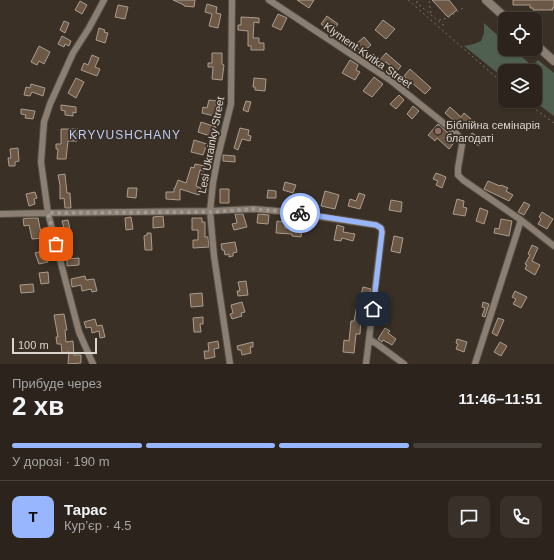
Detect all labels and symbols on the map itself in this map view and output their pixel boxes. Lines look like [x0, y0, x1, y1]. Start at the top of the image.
street label: Klyment Kvitka Street [321, 20, 415, 90]
street label: Lesi Ukrainky Street [196, 96, 226, 194]
place label: Біблійна семінарія благодаті [446, 119, 540, 144]
marker: Біблійна семінарія благодаті [433, 126, 443, 136]
district label: KRYVUSHCHANY [69, 128, 181, 142]
courier [280, 193, 320, 233]
pin [39, 227, 73, 261]
pin [356, 292, 390, 326]
scale bar [12, 336, 97, 355]

